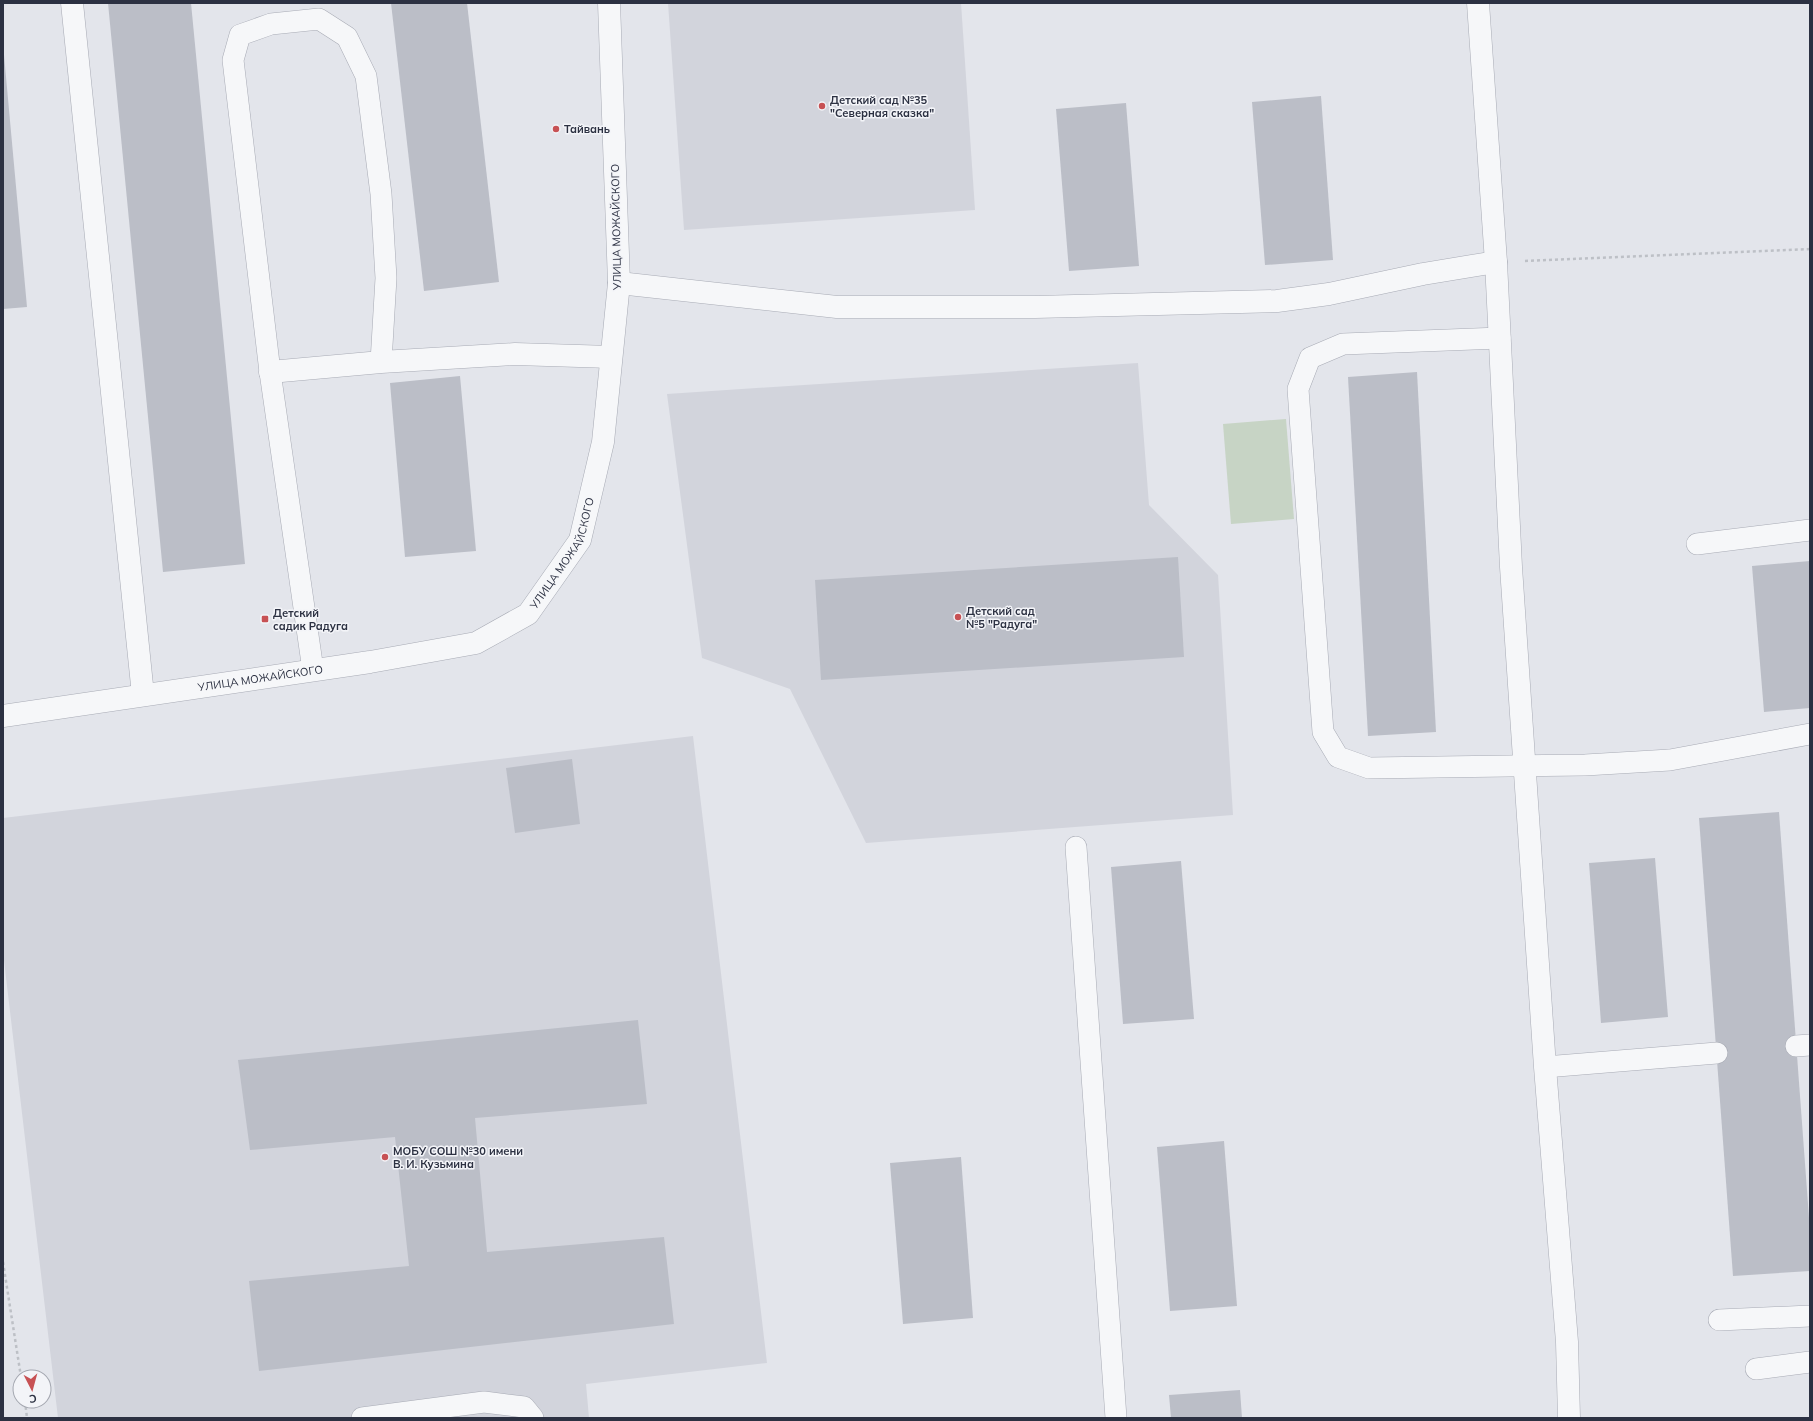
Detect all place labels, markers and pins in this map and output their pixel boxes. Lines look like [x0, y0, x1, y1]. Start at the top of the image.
place label: Детский сад №35 "Северная сказка" [830, 93, 934, 120]
marker: Детский сад №35 "Северная сказка" [817, 101, 827, 111]
place label: Тайвань [564, 122, 610, 136]
marker: Тайвань [551, 124, 561, 134]
place label: Детский сад №5 "Радуга" [966, 604, 1037, 631]
place label: Детский садик Радуга [273, 606, 348, 633]
marker: Детский сад №5 "Радуга" [953, 612, 963, 622]
marker: Детский садик Радуга [260, 614, 270, 624]
place label: МОБУ СОШ №30 имени В. И. Кузьмина [393, 1144, 523, 1171]
marker: МОБУ СОШ №30 имени В. И. Кузьмина [380, 1152, 390, 1162]

